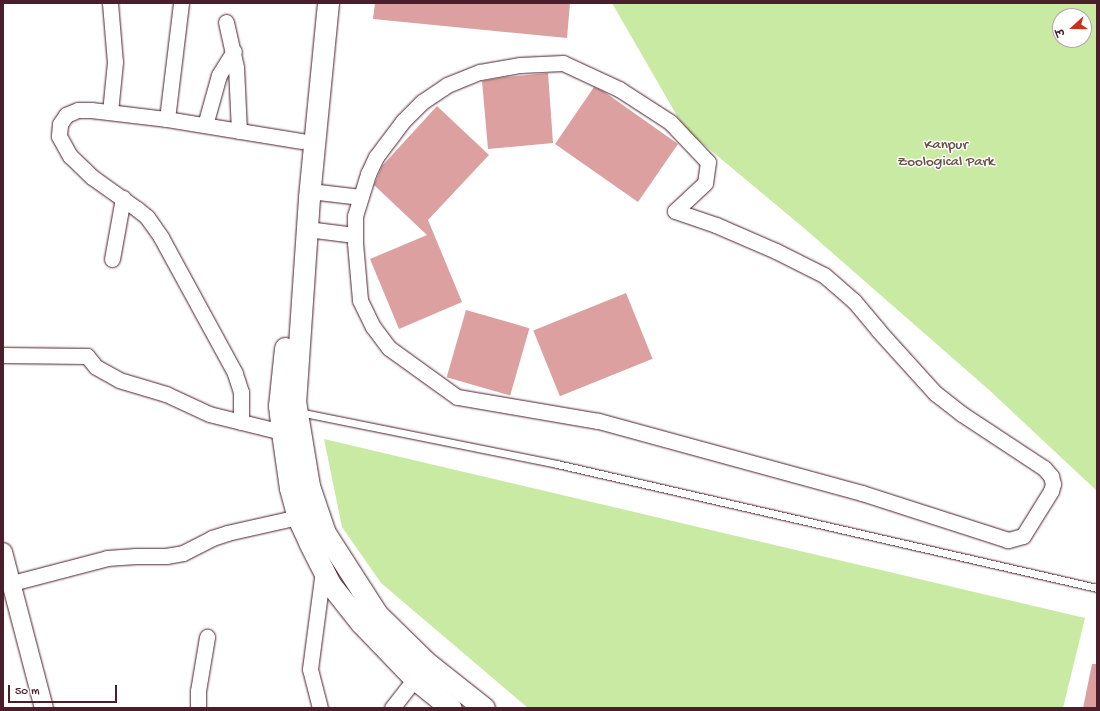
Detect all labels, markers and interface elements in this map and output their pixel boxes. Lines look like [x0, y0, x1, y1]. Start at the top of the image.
north arrow [1052, 8, 1092, 48]
text: उ [1055, 26, 1069, 38]
park label: Kanpur Zoological Park [897, 136, 995, 171]
scale bar [10, 677, 119, 703]
text: 50 m [15, 685, 40, 699]

